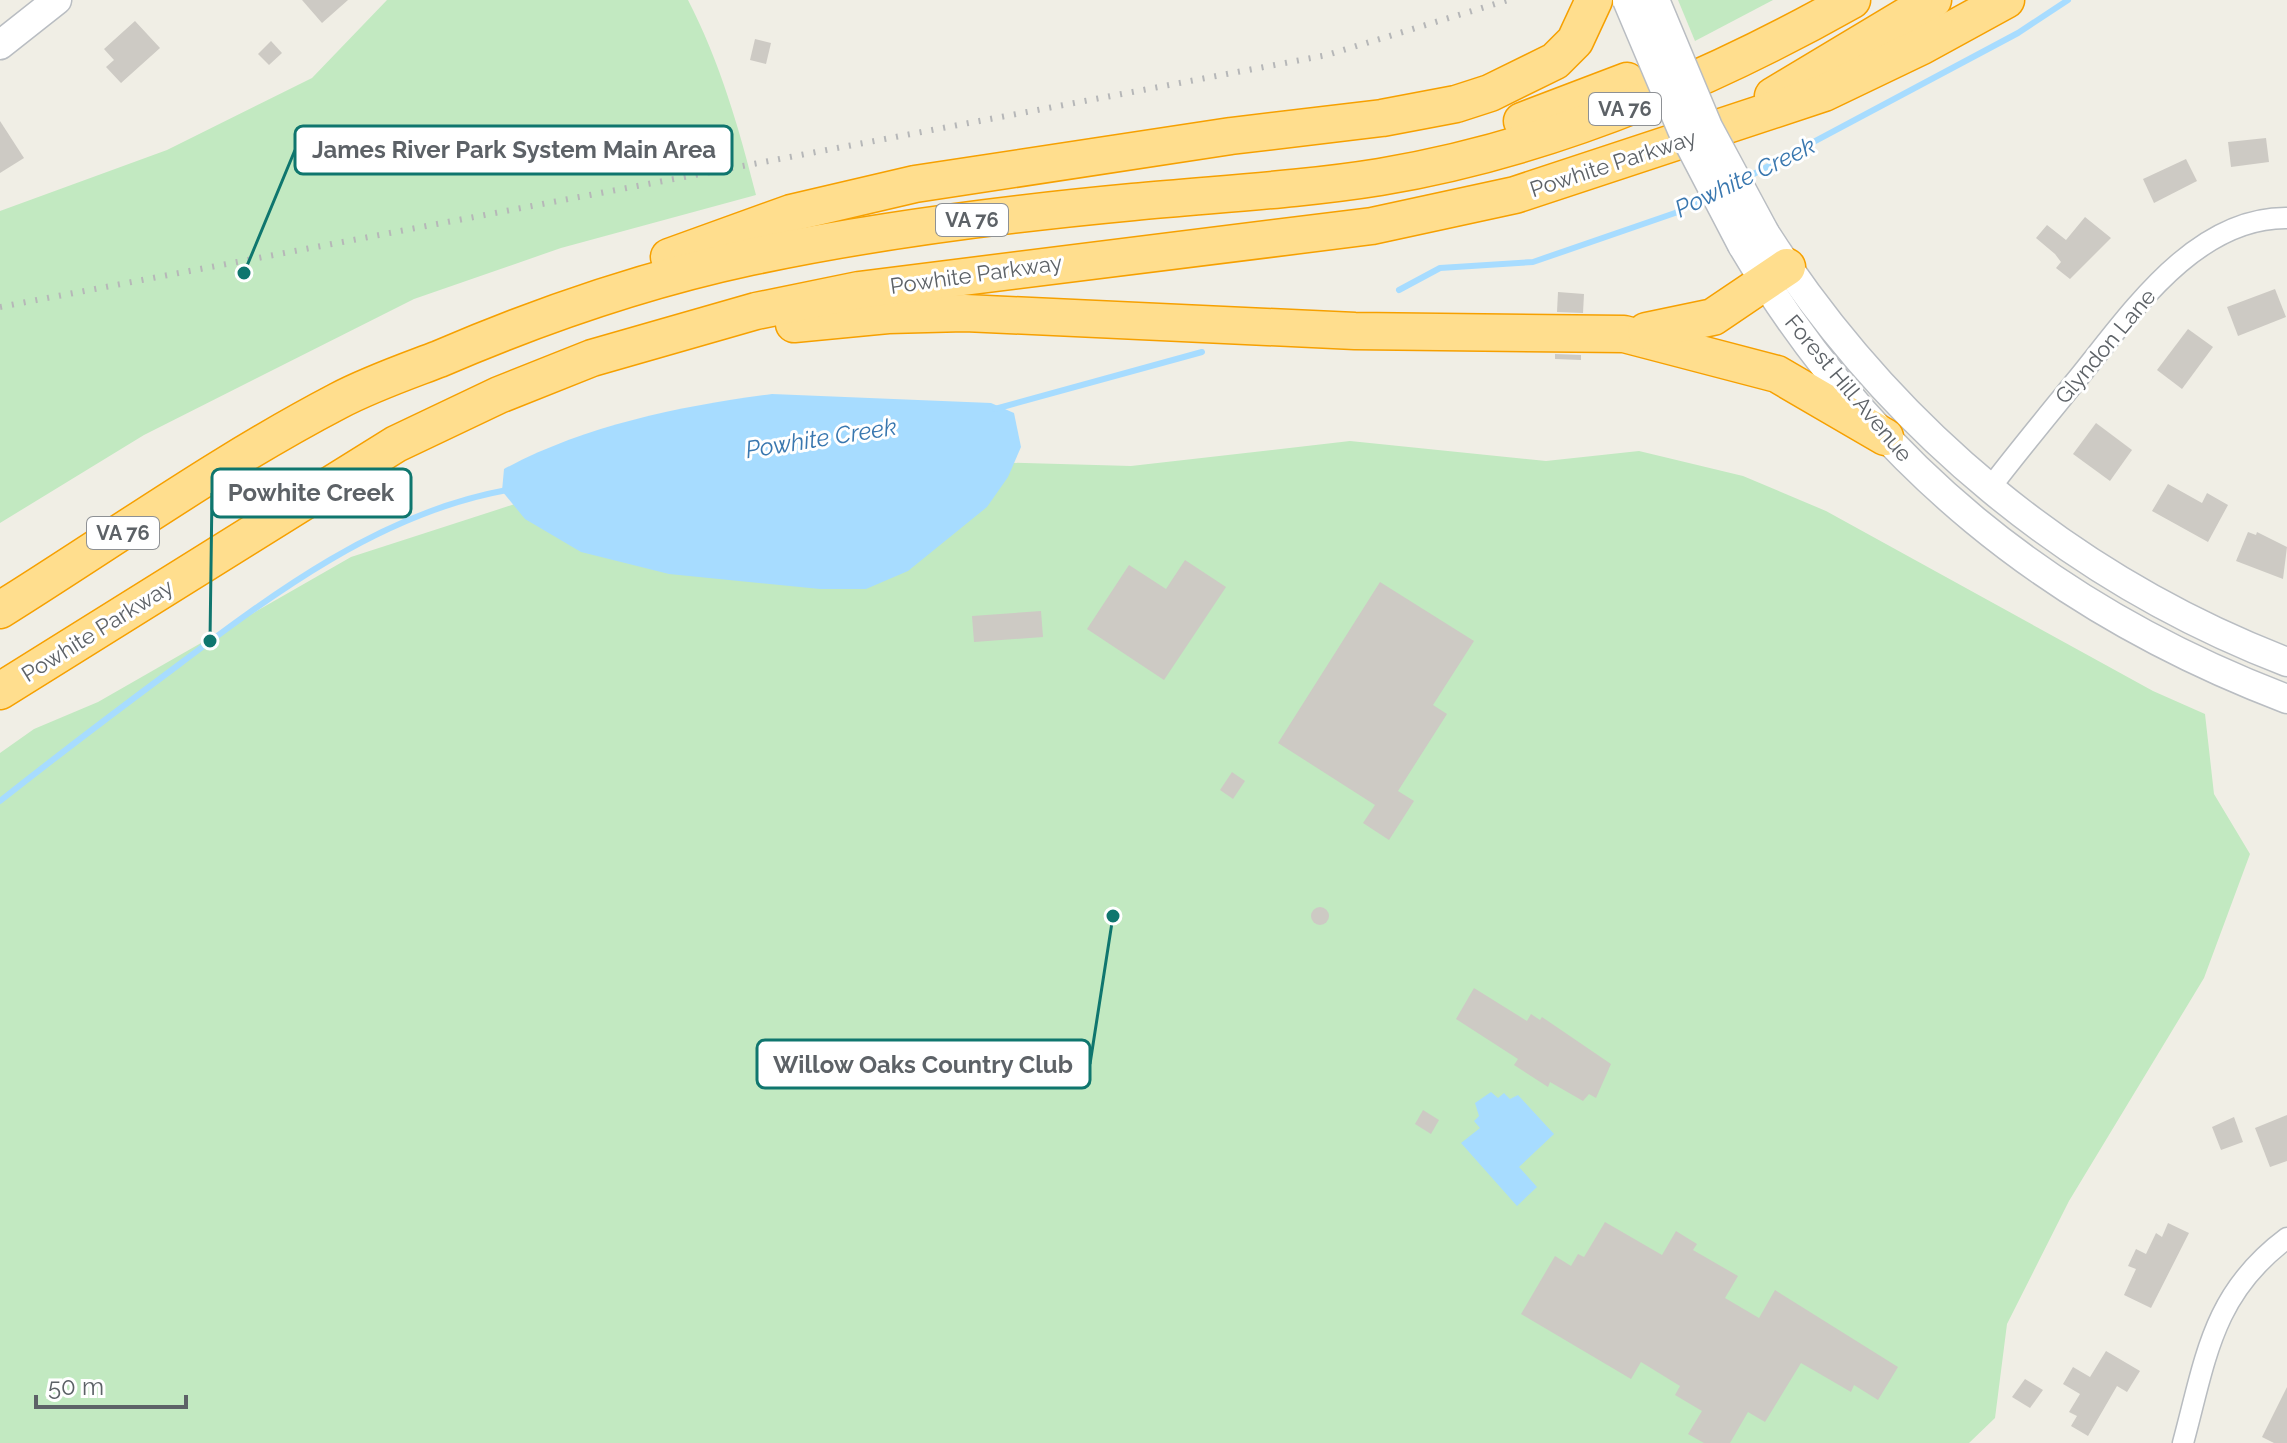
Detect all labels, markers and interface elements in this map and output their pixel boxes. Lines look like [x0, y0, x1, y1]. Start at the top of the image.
road number: VA 76 [1589, 93, 1661, 125]
street label: Powhite Parkway [1526, 124, 1700, 202]
callout: James River Park System Main Area [295, 126, 732, 174]
water label: Powhite Creek [1670, 130, 1820, 224]
text: James River Park System Main Area [312, 135, 716, 164]
road number: VA 76 [936, 204, 1008, 236]
street label: Powhite Parkway [888, 249, 1064, 299]
street label: Glyndon Lane [2049, 283, 2161, 409]
street label: Forest Hill Avenue [1780, 309, 1918, 467]
water label: Powhite Creek [743, 412, 899, 464]
callout: Powhite Creek [212, 469, 411, 517]
text: Powhite Creek [228, 478, 395, 507]
road number: VA 76 [87, 517, 159, 549]
street label: Powhite Parkway [17, 573, 178, 687]
callout: Willow Oaks Country Club [757, 1040, 1090, 1088]
text: Willow Oaks Country Club [773, 1050, 1073, 1079]
scale bar [36, 1359, 186, 1409]
text: 50 m [48, 1372, 104, 1401]

